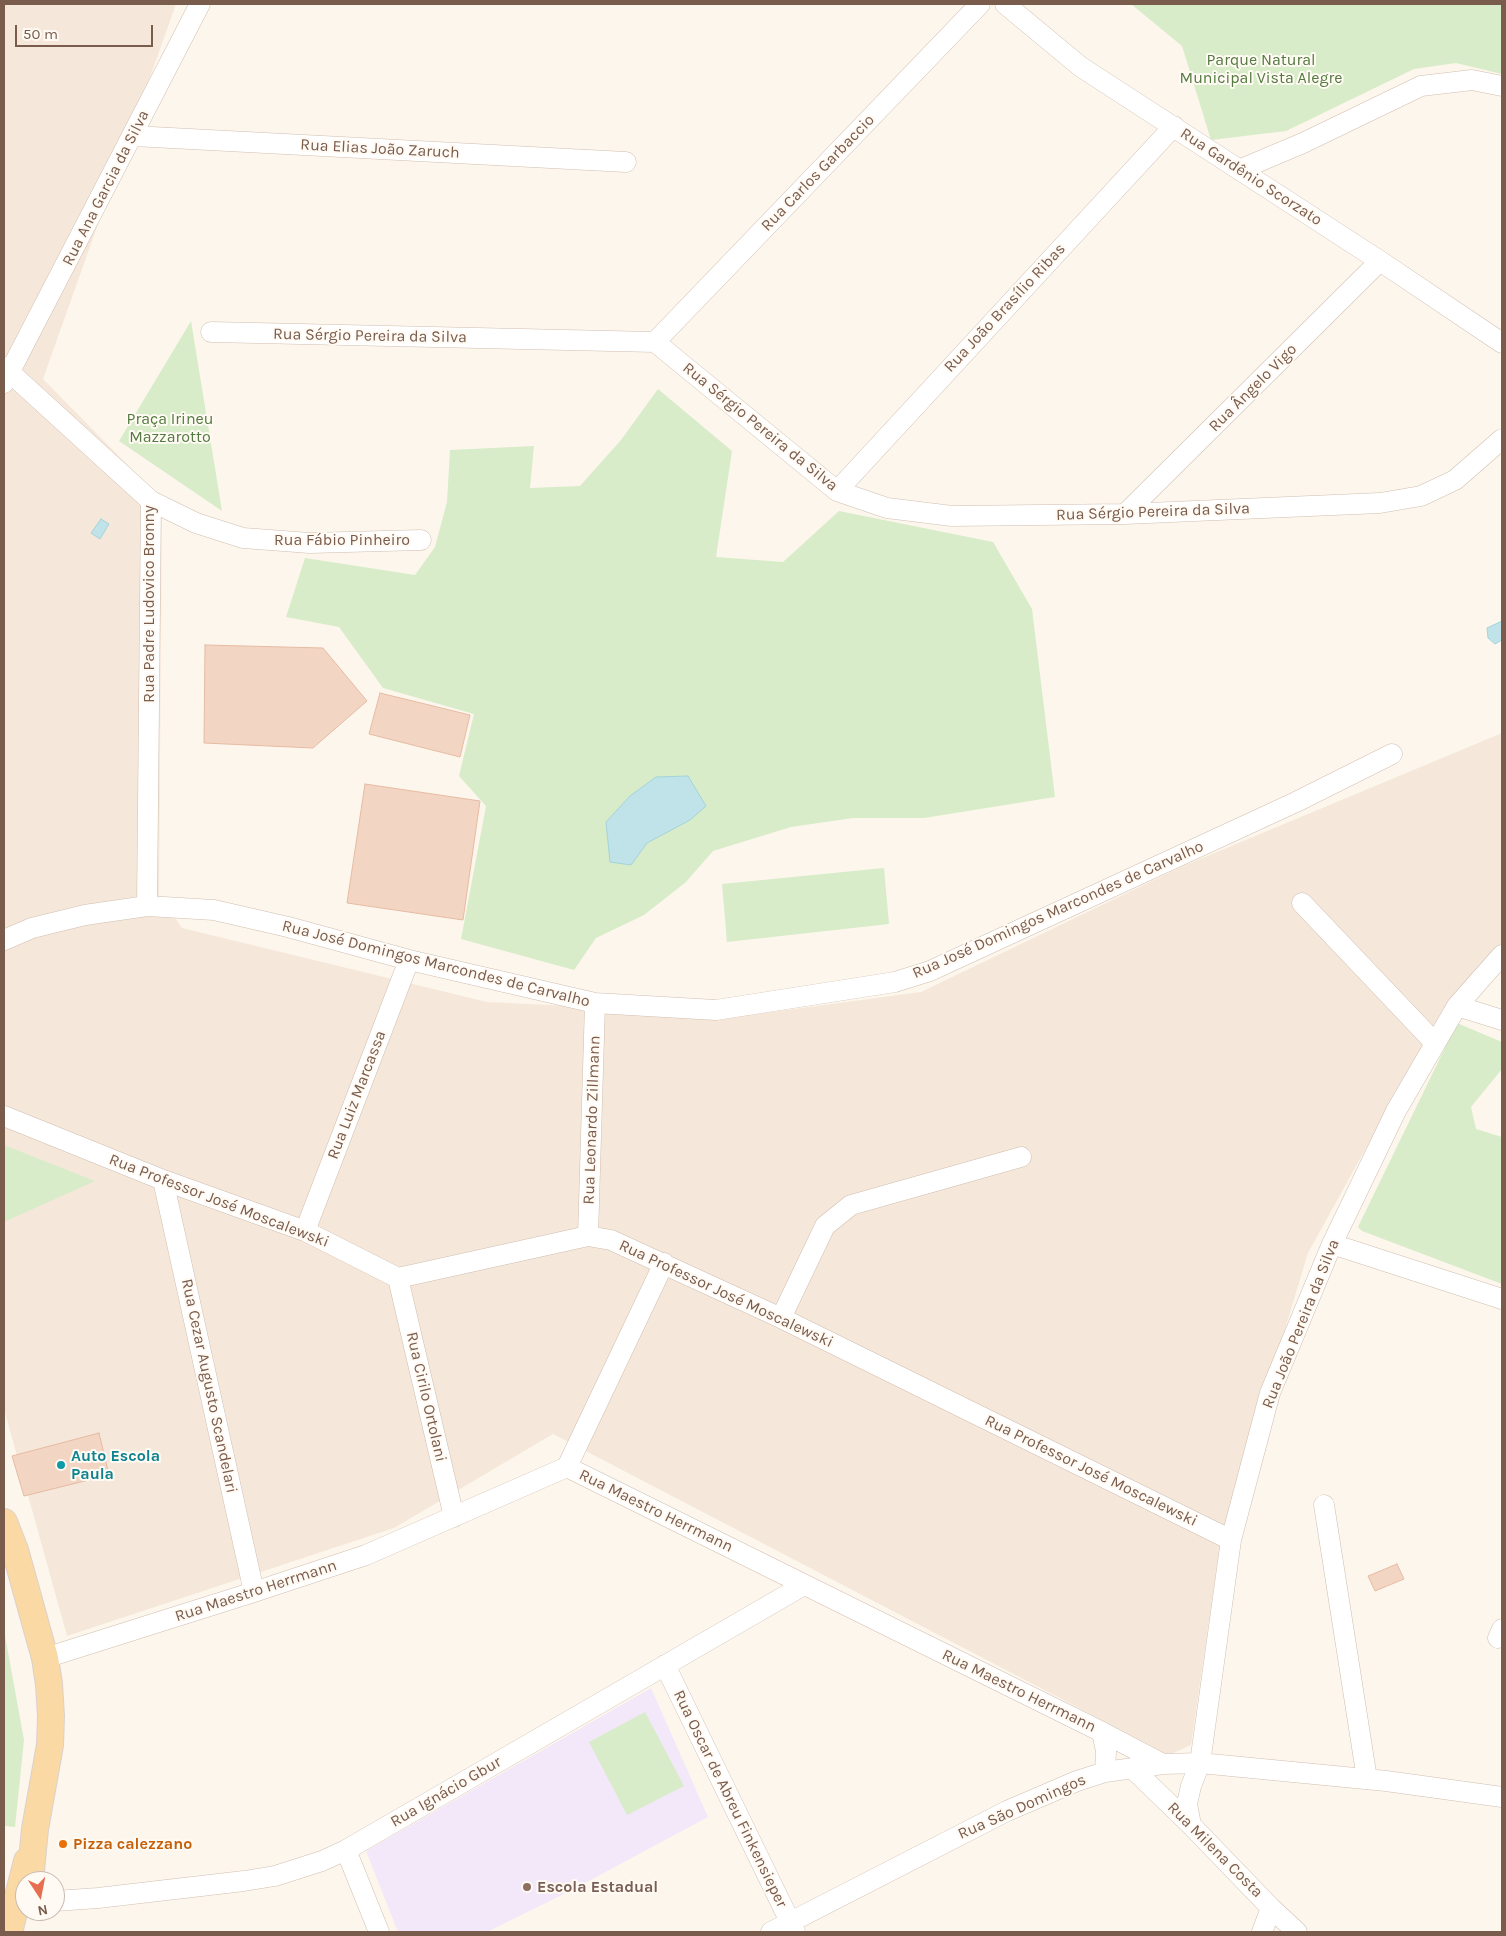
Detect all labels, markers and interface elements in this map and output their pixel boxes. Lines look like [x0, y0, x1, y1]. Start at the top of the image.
scale bar [18, 15, 155, 47]
text: 50 m [23, 25, 58, 43]
park label: Parque Natural Municipal Vista Alegre [1180, 50, 1342, 88]
street label: Rua Ana Garcia da Silva [58, 107, 154, 269]
street label: Rua Carlos Garbaccio [757, 111, 879, 235]
street label: Rua Gardênio Scorzato [1176, 124, 1326, 230]
street label: Rua Elias João Zaruch [300, 135, 460, 163]
street label: Rua João Brasílio Ribas [940, 240, 1070, 376]
street label: Rua Sérgio Pereira da Silva [273, 325, 467, 347]
street label: Rua Ângelo Vigo [1205, 340, 1301, 436]
street label: Rua Sérgio Pereira da Silva [679, 359, 841, 495]
park label: Praça Irineu Mazzarotto [127, 409, 213, 447]
street label: Rua Sérgio Pereira da Silva [1056, 499, 1250, 525]
street label: Rua Padre Ludovico Bronny [139, 505, 159, 703]
street label: Rua Fábio Pinheiro [274, 530, 410, 550]
street label: Rua José Domingos Marcondes de Carvalho [909, 837, 1207, 983]
street label: Rua José Domingos Marcondes de Carvalho [280, 916, 592, 1012]
street label: Rua Luiz Marcassa [324, 1028, 390, 1162]
street label: Rua Leonardo Zillmann [579, 1035, 605, 1205]
street label: Rua Professor José Moscalewski [106, 1150, 332, 1252]
street label: Rua Professor José Moscalewski [616, 1236, 836, 1352]
street label: Rua João Pereira da Silva [1258, 1237, 1344, 1411]
street label: Rua Cezar Augusto Scandelari [177, 1277, 241, 1495]
street label: Rua Cirilo Ortolani [402, 1330, 450, 1464]
street label: Rua Professor José Moscalewski [982, 1411, 1200, 1531]
place label: Auto Escola Paula [71, 1446, 160, 1484]
marker: Auto Escola Paula [55, 1459, 67, 1471]
street label: Rua Maestro Herrmann [576, 1465, 736, 1557]
street label: Rua Maestro Herrmann [173, 1556, 339, 1626]
street label: Rua Maestro Herrmann [939, 1645, 1099, 1737]
street label: Rua Oscar de Abreu Finkensieper [669, 1687, 791, 1911]
street label: Rua Ignácio Gbur [387, 1752, 505, 1832]
street label: Rua São Domingos [955, 1770, 1089, 1844]
street label: Rua Milena Costa [1163, 1798, 1267, 1902]
place label: Pizza calezzano [73, 1834, 192, 1854]
marker: Pizza calezzano [57, 1838, 69, 1850]
north arrow [15, 1871, 65, 1921]
place label: Escola Estadual [537, 1877, 658, 1897]
marker: Escola Estadual [521, 1881, 533, 1893]
text: N [36, 1901, 49, 1920]

